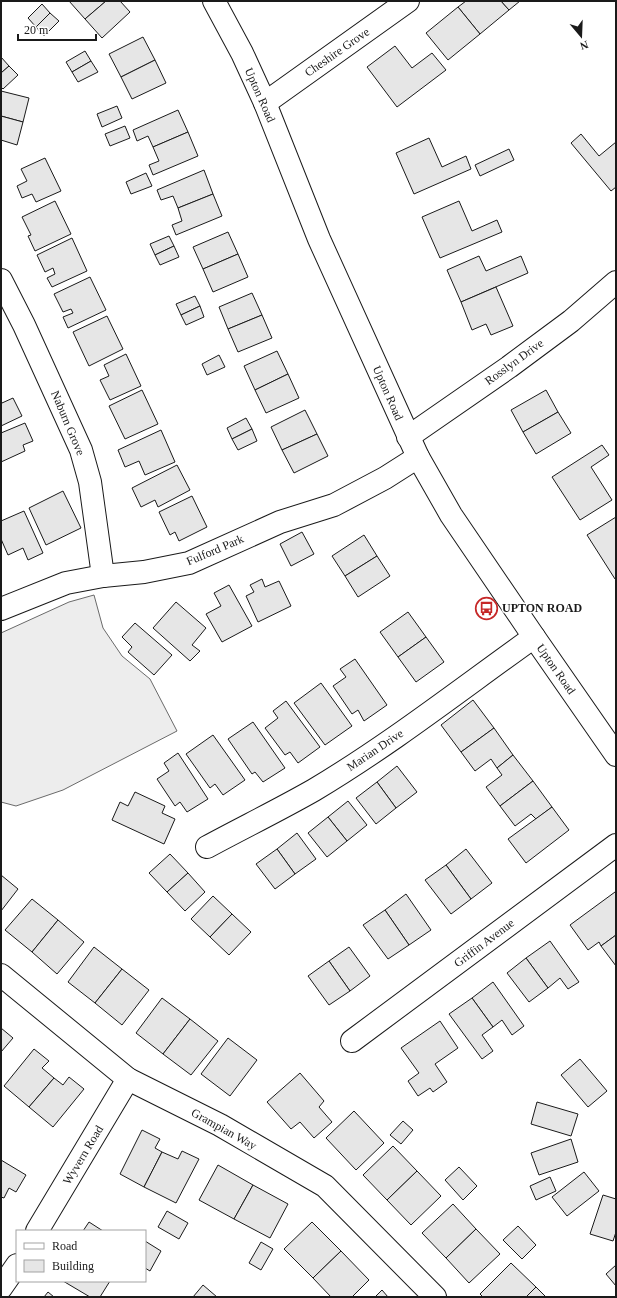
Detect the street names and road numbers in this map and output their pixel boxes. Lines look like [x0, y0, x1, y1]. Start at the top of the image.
street label: Cheshire Grove [302, 25, 372, 79]
street label: Upton Road [242, 66, 278, 124]
street label: Rosslyn Drive [482, 336, 546, 388]
street label: Upton Road [370, 364, 406, 422]
street label: Naburn Grove [48, 389, 88, 457]
street label: Fulford Park [184, 532, 246, 568]
street label: Upton Road [534, 641, 578, 697]
street label: Marian Drive [344, 726, 406, 774]
street label: Griffin Avenue [451, 916, 517, 970]
street label: Grampian Way [189, 1105, 259, 1153]
street label: Wyvern Road [60, 1123, 106, 1187]

